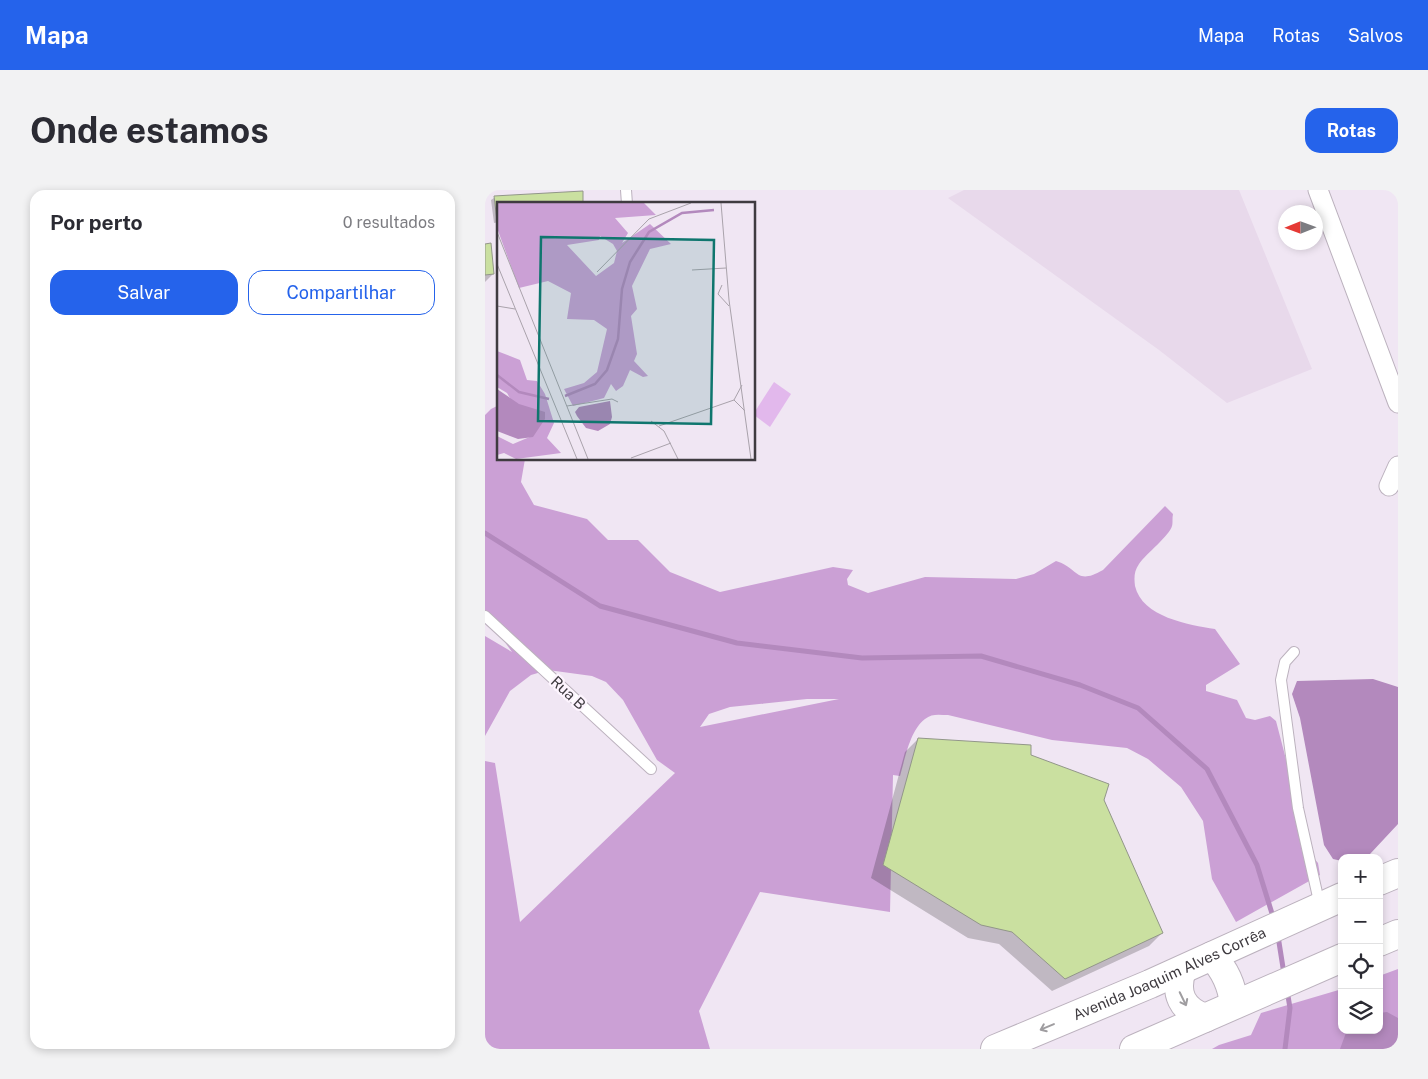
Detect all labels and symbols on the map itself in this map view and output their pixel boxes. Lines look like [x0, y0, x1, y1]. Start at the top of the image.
inset map [497, 202, 755, 460]
north arrow [1278, 205, 1323, 250]
street label: Rua B [548, 673, 589, 713]
street label: Avenida Joaquim Alves Corrêa [1070, 924, 1268, 1023]
one-way arrow [1178, 991, 1188, 1006]
one-way arrow [1040, 1023, 1055, 1033]

